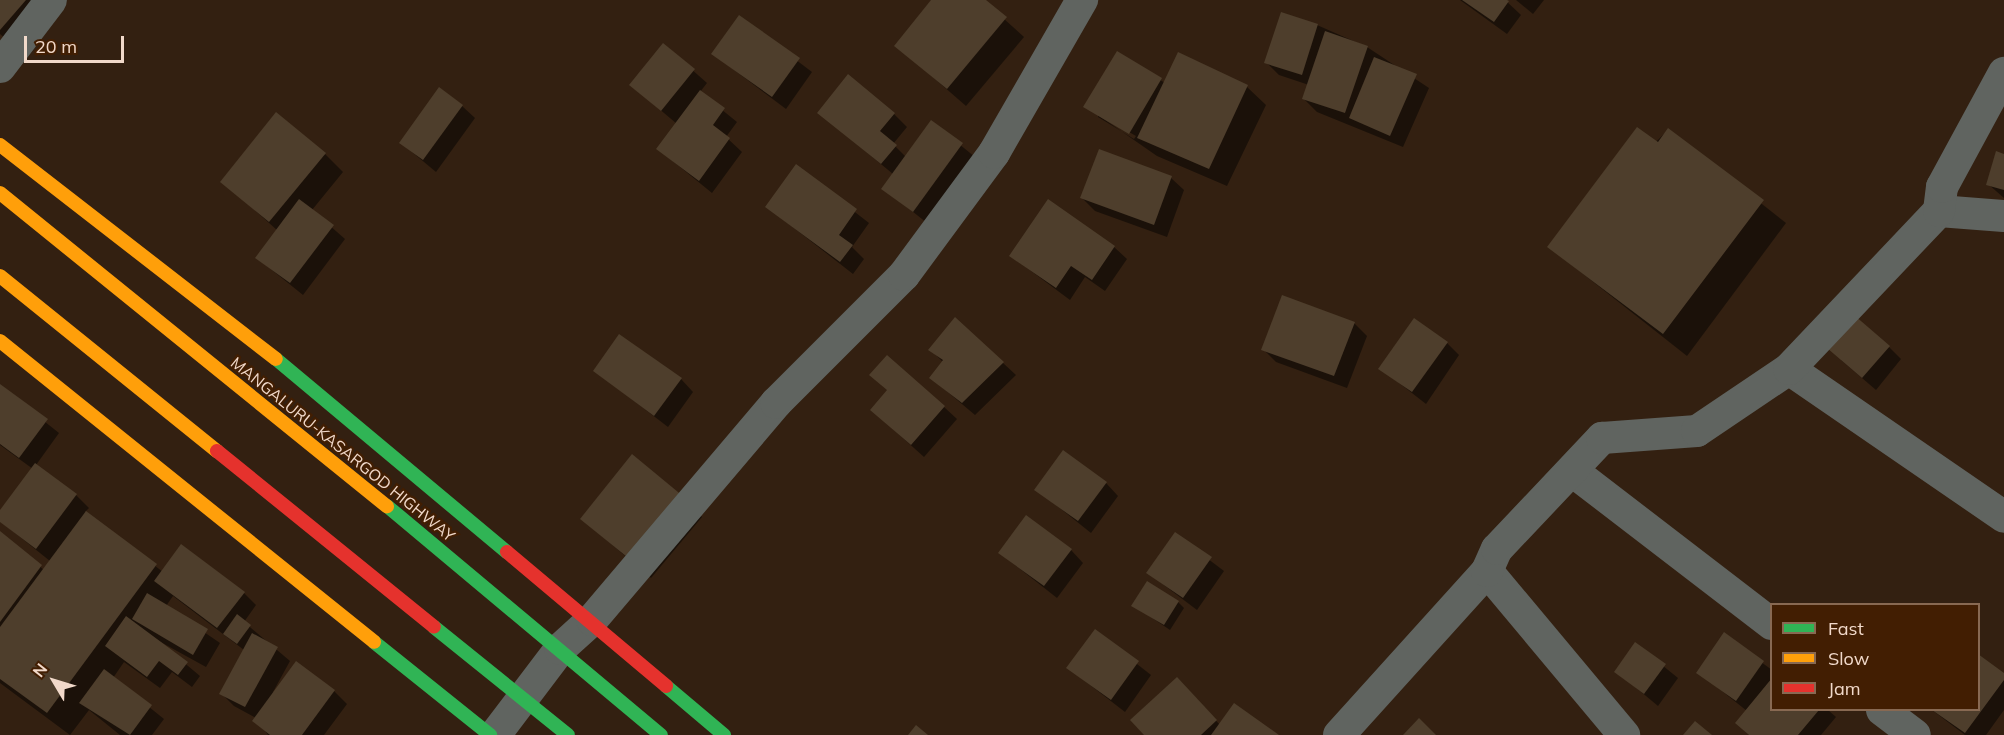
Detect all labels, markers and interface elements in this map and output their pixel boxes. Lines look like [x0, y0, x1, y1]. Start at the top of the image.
scale bar [27, 24, 128, 62]
text: 20 m [35, 35, 77, 58]
street label: MANGALURU-KASARGOD HIGHWAY [227, 353, 459, 545]
legend [1770, 603, 1980, 711]
text: Fast [1828, 617, 1864, 640]
text: Slow [1828, 647, 1869, 670]
north arrow [24, 651, 84, 711]
text: N [28, 659, 51, 681]
text: Jam [1828, 677, 1861, 700]

